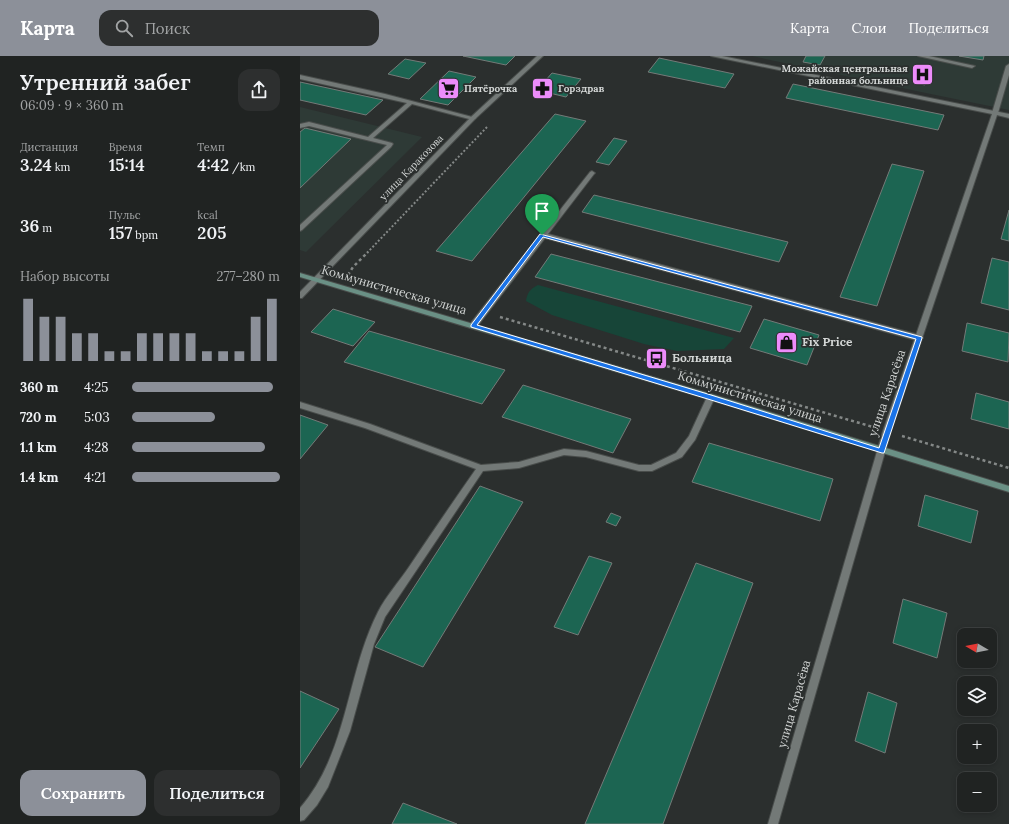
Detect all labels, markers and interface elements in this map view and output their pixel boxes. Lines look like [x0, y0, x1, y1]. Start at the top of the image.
search box [99, 10, 379, 46]
text: Карта [20, 16, 75, 40]
icon: search [113, 17, 135, 39]
text: Поиск [145, 19, 190, 38]
text: Карта [790, 19, 829, 37]
text: Слои [851, 19, 886, 37]
text: Поделиться [908, 19, 989, 37]
hospital icon: Можайская центральная районная больница [910, 61, 936, 87]
place label: Можайская центральная районная больница [781, 62, 909, 87]
text: Утренний забег [20, 68, 191, 96]
button: share [238, 69, 280, 111]
supermarket icon: Пятёрочка [435, 75, 461, 101]
pharmacy icon: Горздрав [530, 75, 556, 101]
place label: Пятёрочка [464, 82, 518, 95]
place label: Горздрав [558, 82, 605, 95]
text: 06:09 · 9 × 360 m [20, 97, 124, 114]
street label: улица Каракозова [377, 132, 446, 203]
text: Дистанция [20, 140, 78, 154]
text: Время [109, 140, 142, 154]
text: Темп [197, 140, 225, 154]
text: 3.24 [20, 154, 52, 176]
text: 15:14 [109, 154, 145, 176]
text: 4:42 [197, 154, 229, 176]
text: km [52, 160, 70, 174]
text: /km [229, 160, 255, 174]
pin [525, 194, 559, 235]
icon: arrive [531, 200, 553, 222]
text: Пульс [109, 208, 141, 222]
text: kcal [197, 208, 218, 222]
text: 36 [20, 215, 39, 237]
text: m [39, 221, 52, 235]
text: 157 [109, 222, 132, 244]
text: 205 [197, 222, 226, 244]
text: bpm [132, 228, 158, 242]
street label: Коммунистическая улица [320, 262, 468, 317]
text: Набор высоты [20, 268, 110, 285]
text: 277–280 m [217, 268, 280, 285]
shop icon: Fix Price [773, 329, 799, 355]
place label: Fix Price [802, 334, 853, 349]
bus stop icon: Больница [644, 345, 670, 371]
street label: улица Карасёва [865, 348, 908, 438]
place label: Больница [672, 350, 733, 365]
street label: Коммунистическая улица [676, 367, 824, 426]
text: 360 m [20, 379, 58, 396]
text: 4:25 [84, 379, 108, 396]
text: 720 m [20, 409, 57, 426]
text: 5:03 [84, 409, 110, 426]
text: 1.1 km [20, 439, 57, 456]
text: 4:28 [84, 439, 109, 456]
text: 1.4 km [20, 469, 59, 486]
text: 4:21 [84, 469, 106, 486]
north arrow [957, 628, 997, 668]
map controls [957, 628, 997, 812]
street label: улица Карасёва [774, 658, 813, 750]
button: layers [957, 676, 997, 716]
button: + [957, 724, 997, 764]
button: Сохранить [20, 770, 146, 816]
button: Поделиться [154, 770, 280, 816]
button: − [957, 772, 997, 812]

